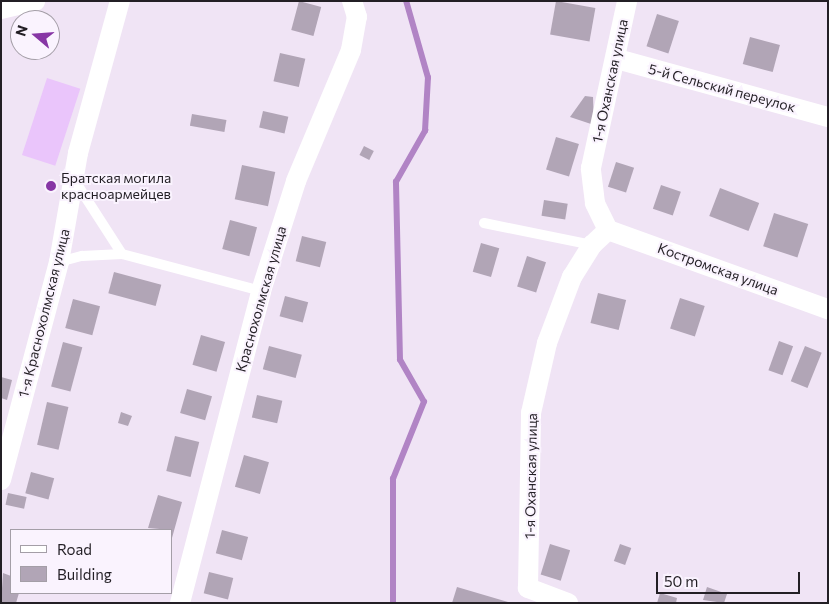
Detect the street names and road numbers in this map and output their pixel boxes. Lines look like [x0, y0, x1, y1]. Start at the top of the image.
street label: 1-я Оханская улица [589, 18, 631, 144]
street label: 5-й Сельский переулок [647, 60, 797, 116]
street label: Краснохолмская улица [232, 224, 290, 374]
street label: 1-я Краснохолмская улица [15, 227, 73, 399]
street label: Костромская улица [655, 239, 781, 299]
street label: 1-я Оханская улица [522, 413, 540, 539]

